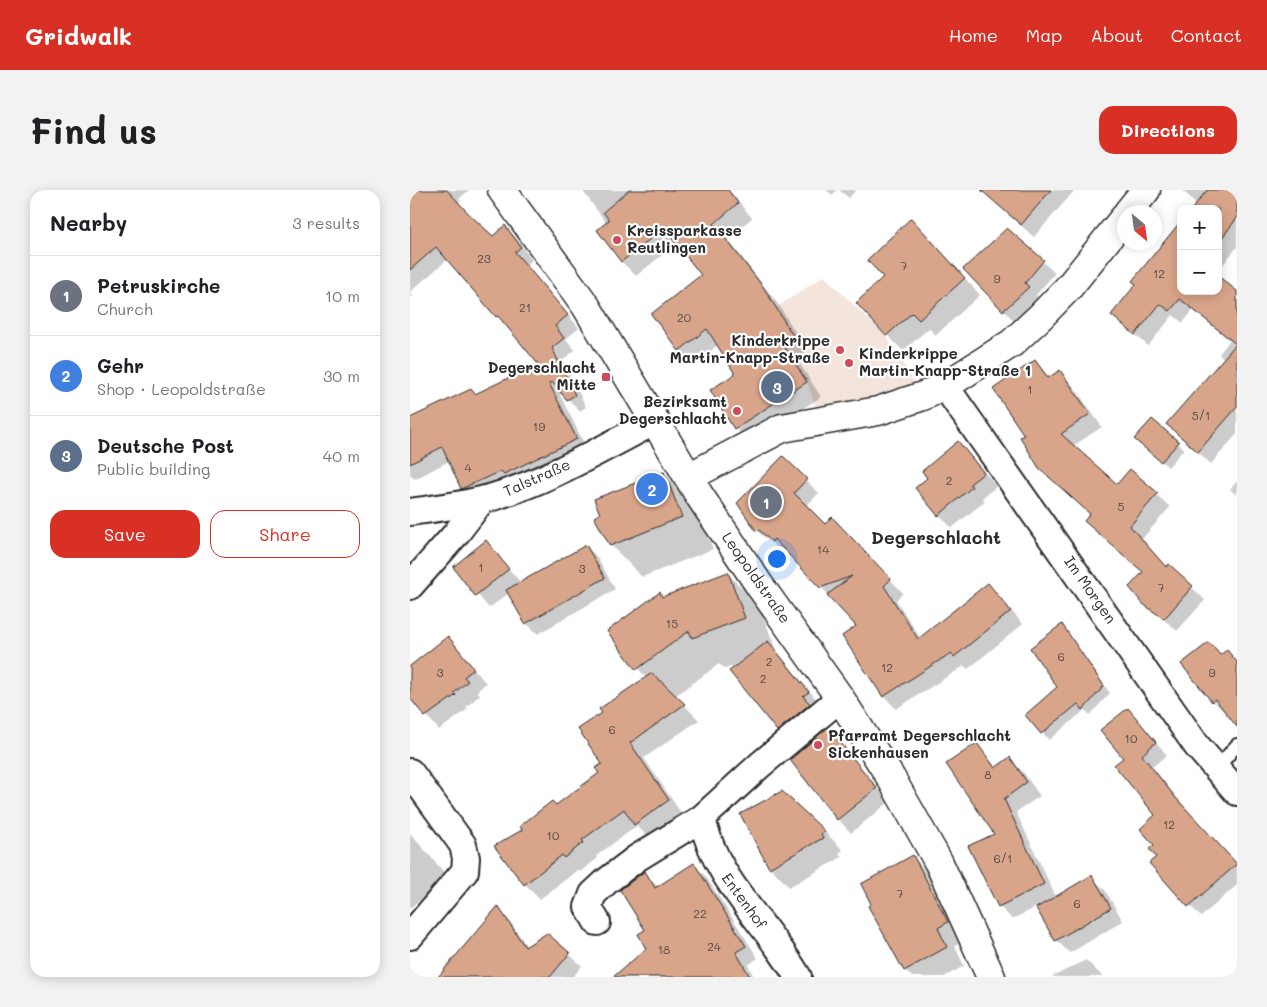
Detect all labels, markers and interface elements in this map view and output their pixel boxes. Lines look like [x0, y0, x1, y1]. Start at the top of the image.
text: Gridwalk [25, 20, 132, 51]
text: Home [949, 23, 998, 47]
text: Map [1026, 23, 1062, 47]
text: About [1090, 23, 1143, 47]
text: Contact [1171, 23, 1242, 47]
button: Directions [1099, 106, 1237, 154]
text: Find us [30, 107, 157, 153]
north arrow [1117, 205, 1162, 250]
map controls [1177, 205, 1222, 295]
button: + [1177, 205, 1222, 250]
text: Nearby [50, 209, 127, 236]
text: 3 results [292, 212, 360, 233]
place label: Kreissparkasse Reutlingen [627, 220, 742, 257]
marker: Kreissparkasse Reutlingen [611, 234, 623, 246]
house number: 23 [477, 250, 491, 266]
button: − [1177, 250, 1222, 295]
house number: 7 [901, 257, 908, 273]
house number: 12 [1153, 265, 1165, 281]
house number: 9 [993, 270, 1001, 286]
text: Petruskirche [97, 273, 220, 298]
text: 1 [62, 285, 70, 306]
text: 10 m [325, 285, 360, 306]
text: Church [97, 298, 153, 319]
house number: 21 [519, 299, 531, 315]
house number: 20 [677, 309, 692, 325]
place label: Kinderkrippe Martin-Knapp-Straße [670, 330, 830, 367]
place label: Kinderkrippe Martin-Knapp-Straße 1 [859, 343, 1031, 380]
marker: Kinderkrippe Martin-Knapp-Straße [834, 344, 846, 356]
text: Gehr [97, 353, 144, 378]
place label: Degerschlacht Mitte [488, 357, 596, 394]
marker: Kinderkrippe Martin-Knapp-Straße 1 [843, 357, 855, 369]
text: 2 [62, 365, 70, 386]
text: 30 m [323, 365, 360, 386]
pin: 3 [761, 368, 793, 406]
marker: Degerschlacht Mitte [600, 371, 612, 383]
text: Shop · Leopoldstraße [97, 378, 266, 399]
house number: 1 [1027, 381, 1033, 397]
place label: Bezirksamt Degerschlacht [619, 391, 727, 428]
marker: Bezirksamt Degerschlacht [731, 405, 743, 417]
house number: 5/1 [1192, 407, 1210, 423]
house number: 19 [533, 418, 545, 434]
text: Deutsche Post [97, 433, 234, 458]
text: 3 [61, 445, 71, 466]
text: 40 m [323, 445, 360, 466]
street label: Talstraße [500, 454, 573, 501]
text: Public building [97, 458, 210, 479]
house number: 4 [464, 459, 472, 475]
pin: 2 [636, 470, 668, 508]
house number: 2 [946, 472, 952, 488]
pin: 1 [750, 483, 782, 521]
house number: 5 [1118, 498, 1125, 514]
button: Save [50, 510, 200, 558]
button: Share [210, 510, 360, 558]
district label: Degerschlacht [871, 525, 1001, 549]
street label: Leopoldstraße [718, 528, 796, 627]
house number: 14 [817, 541, 829, 557]
your location [764, 546, 790, 572]
street label: Im Morgen [1060, 552, 1121, 627]
house number: 1 [478, 559, 484, 575]
house number: 3 [578, 560, 586, 576]
house number: 7 [1158, 579, 1165, 595]
house number: 15 [666, 615, 678, 631]
house number: 6 [1057, 648, 1065, 664]
house number: 2 [766, 653, 772, 669]
house number: 12 [881, 659, 893, 675]
house number: 3 [436, 664, 444, 680]
house number: 9 [1208, 664, 1216, 680]
house number: 2 [760, 670, 766, 686]
house number: 6 [608, 721, 616, 737]
place label: Pfarramt Degerschlacht Sickenhausen [828, 725, 1011, 762]
house number: 10 [1125, 730, 1138, 746]
marker: Pfarramt Degerschlacht Sickenhausen [812, 739, 824, 751]
house number: 8 [984, 766, 992, 782]
house number: 12 [1163, 816, 1175, 832]
house number: 10 [547, 827, 560, 843]
house number: 6/1 [994, 850, 1012, 866]
street label: Entenhof [718, 869, 772, 933]
house number: 7 [897, 885, 904, 901]
house number: 6 [1073, 895, 1081, 911]
house number: 22 [693, 905, 707, 921]
house number: 24 [707, 938, 721, 954]
house number: 18 [658, 941, 670, 957]

